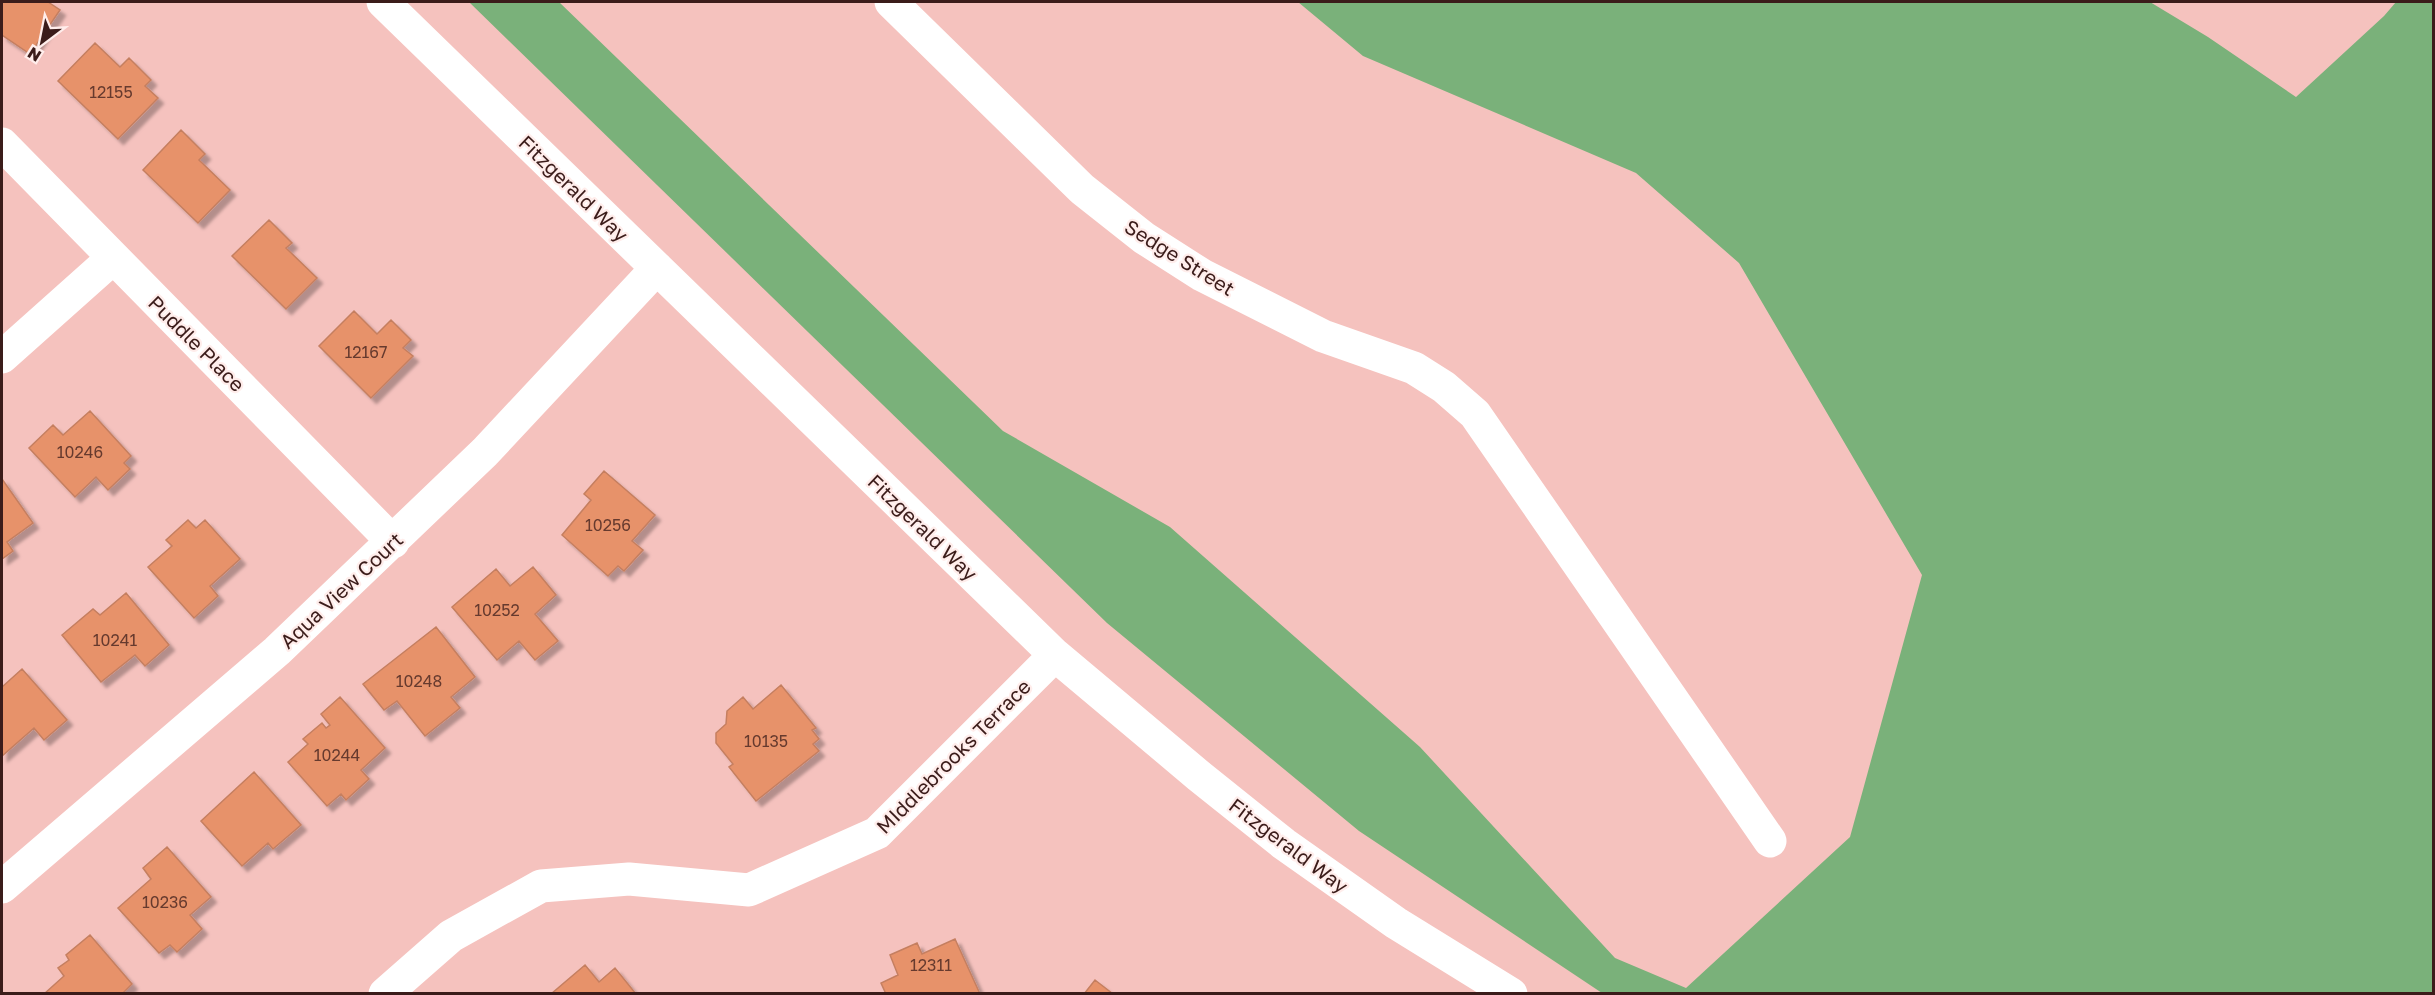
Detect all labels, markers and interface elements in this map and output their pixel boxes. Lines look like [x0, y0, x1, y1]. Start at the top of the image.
north arrow [12, 12, 72, 72]
text: N [24, 43, 45, 66]
house number: 12155 [89, 82, 133, 102]
street label: Fitzgerald Way [514, 130, 634, 246]
street label: Sedge Street [1121, 214, 1239, 300]
street label: Puddle Place [144, 290, 250, 396]
house number: 12167 [345, 342, 387, 362]
house number: 10246 [57, 442, 103, 462]
street label: Fitzgerald Way [863, 469, 983, 585]
house number: 10256 [585, 515, 631, 535]
street label: Aqua View Court [275, 527, 407, 653]
house number: 10252 [474, 600, 520, 620]
house number: 10241 [93, 630, 137, 650]
house number: 10248 [396, 671, 442, 691]
street label: MIddlebrooks Terrace [871, 674, 1035, 838]
house number: 10135 [744, 731, 788, 751]
house number: 10244 [314, 745, 360, 765]
street label: Fitzgerald Way [1225, 792, 1353, 898]
house number: 10236 [142, 892, 188, 912]
house number: 12311 [910, 955, 952, 975]

